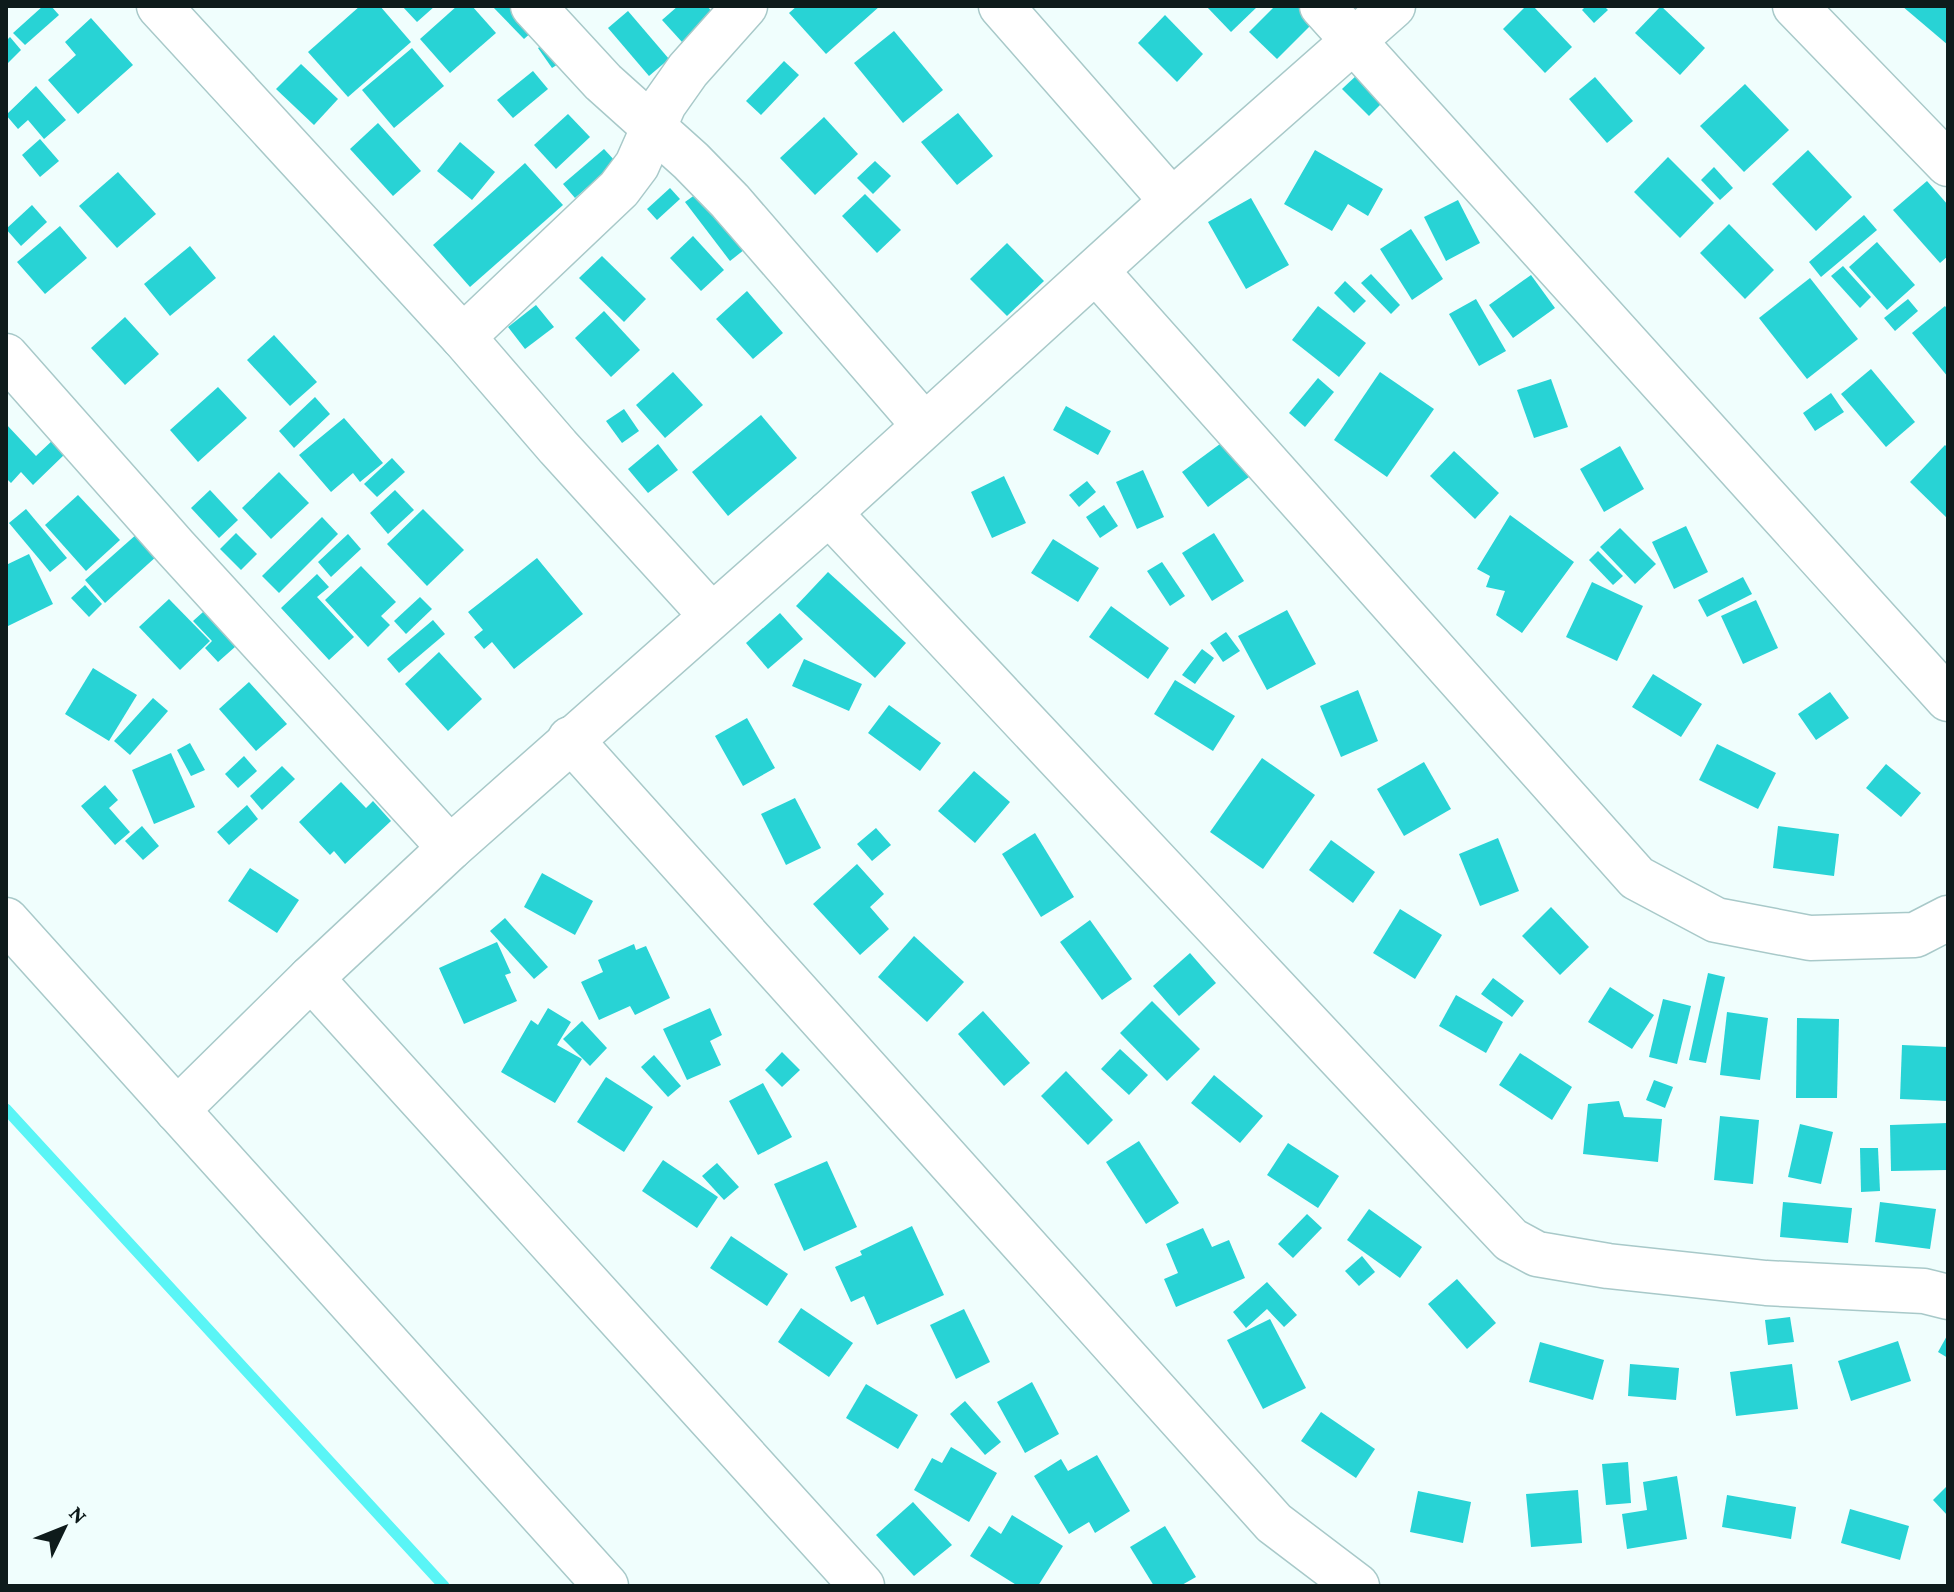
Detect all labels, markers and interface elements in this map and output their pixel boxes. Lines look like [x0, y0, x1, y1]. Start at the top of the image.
north arrow [24, 1488, 104, 1568]
text: N [64, 1501, 93, 1529]

